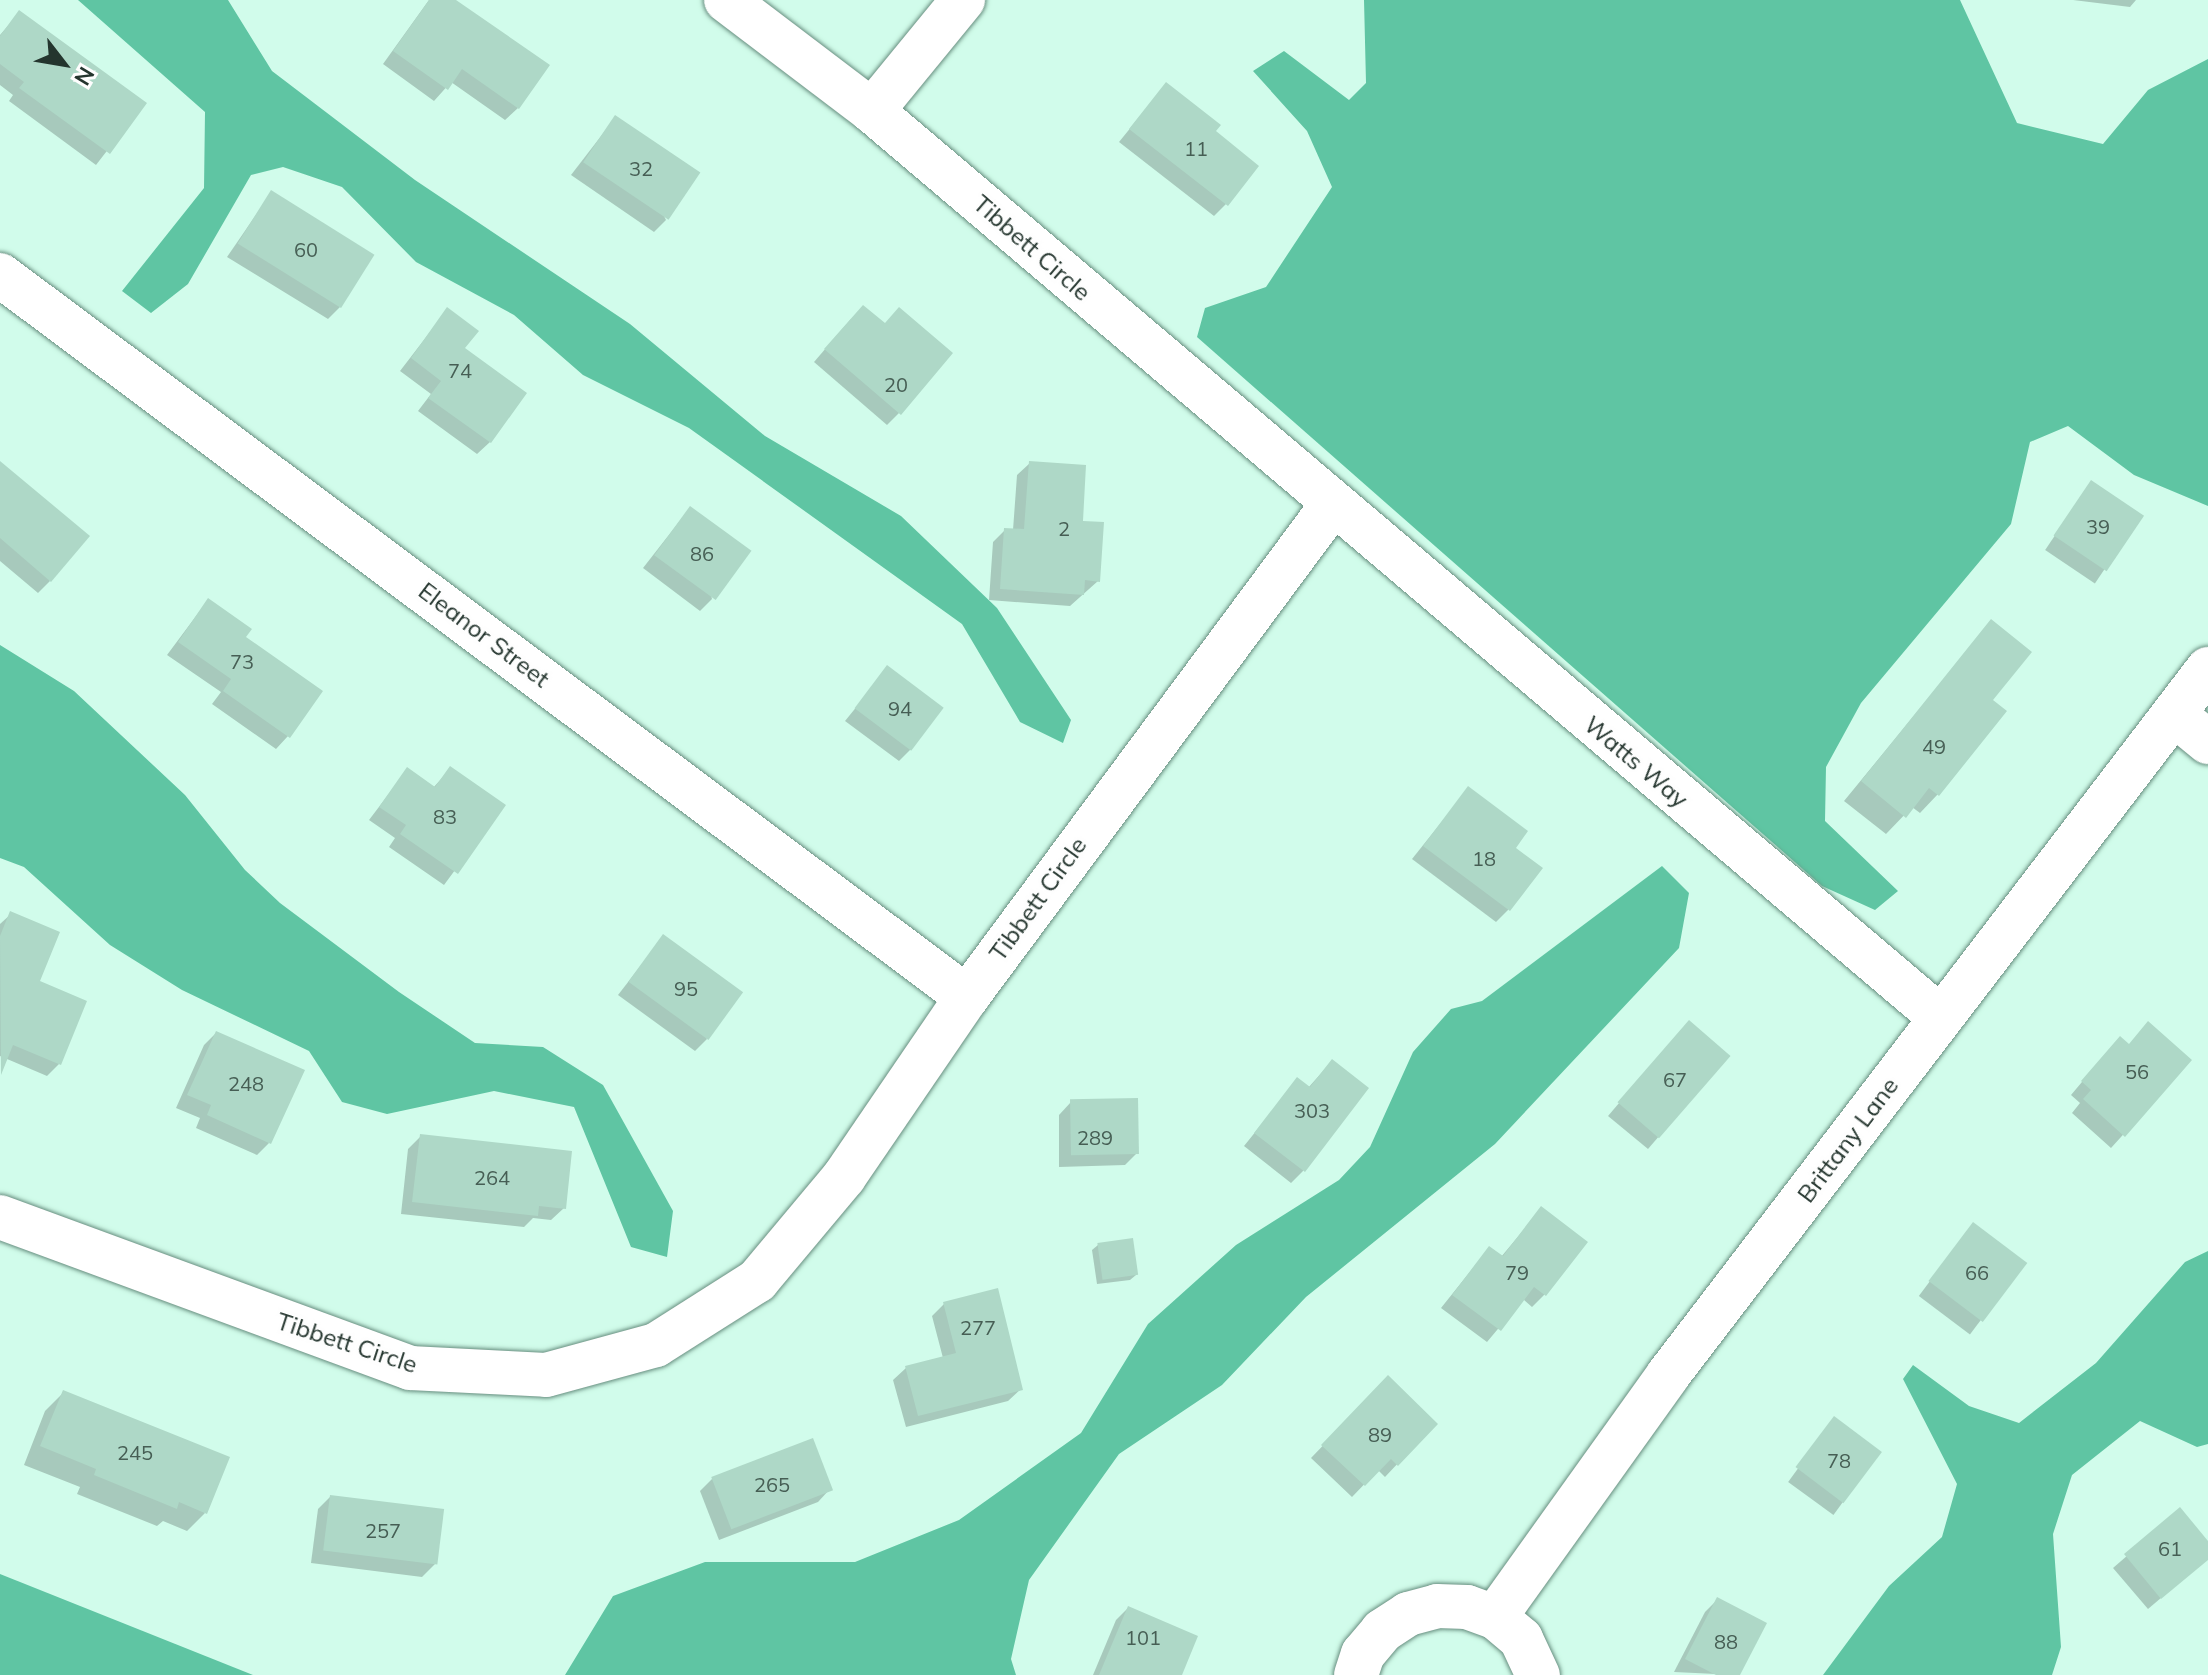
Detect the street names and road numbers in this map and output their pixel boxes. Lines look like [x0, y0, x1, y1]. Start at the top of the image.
street label: Tibbett Circle [967, 189, 1097, 307]
street label: Eleanor Street [413, 576, 555, 694]
street label: Watts Way [1578, 710, 1694, 814]
street label: Tibbett Circle [983, 831, 1093, 967]
street label: Brittany Lane [1792, 1072, 1904, 1208]
street label: Tibbett Circle [273, 1307, 421, 1379]

